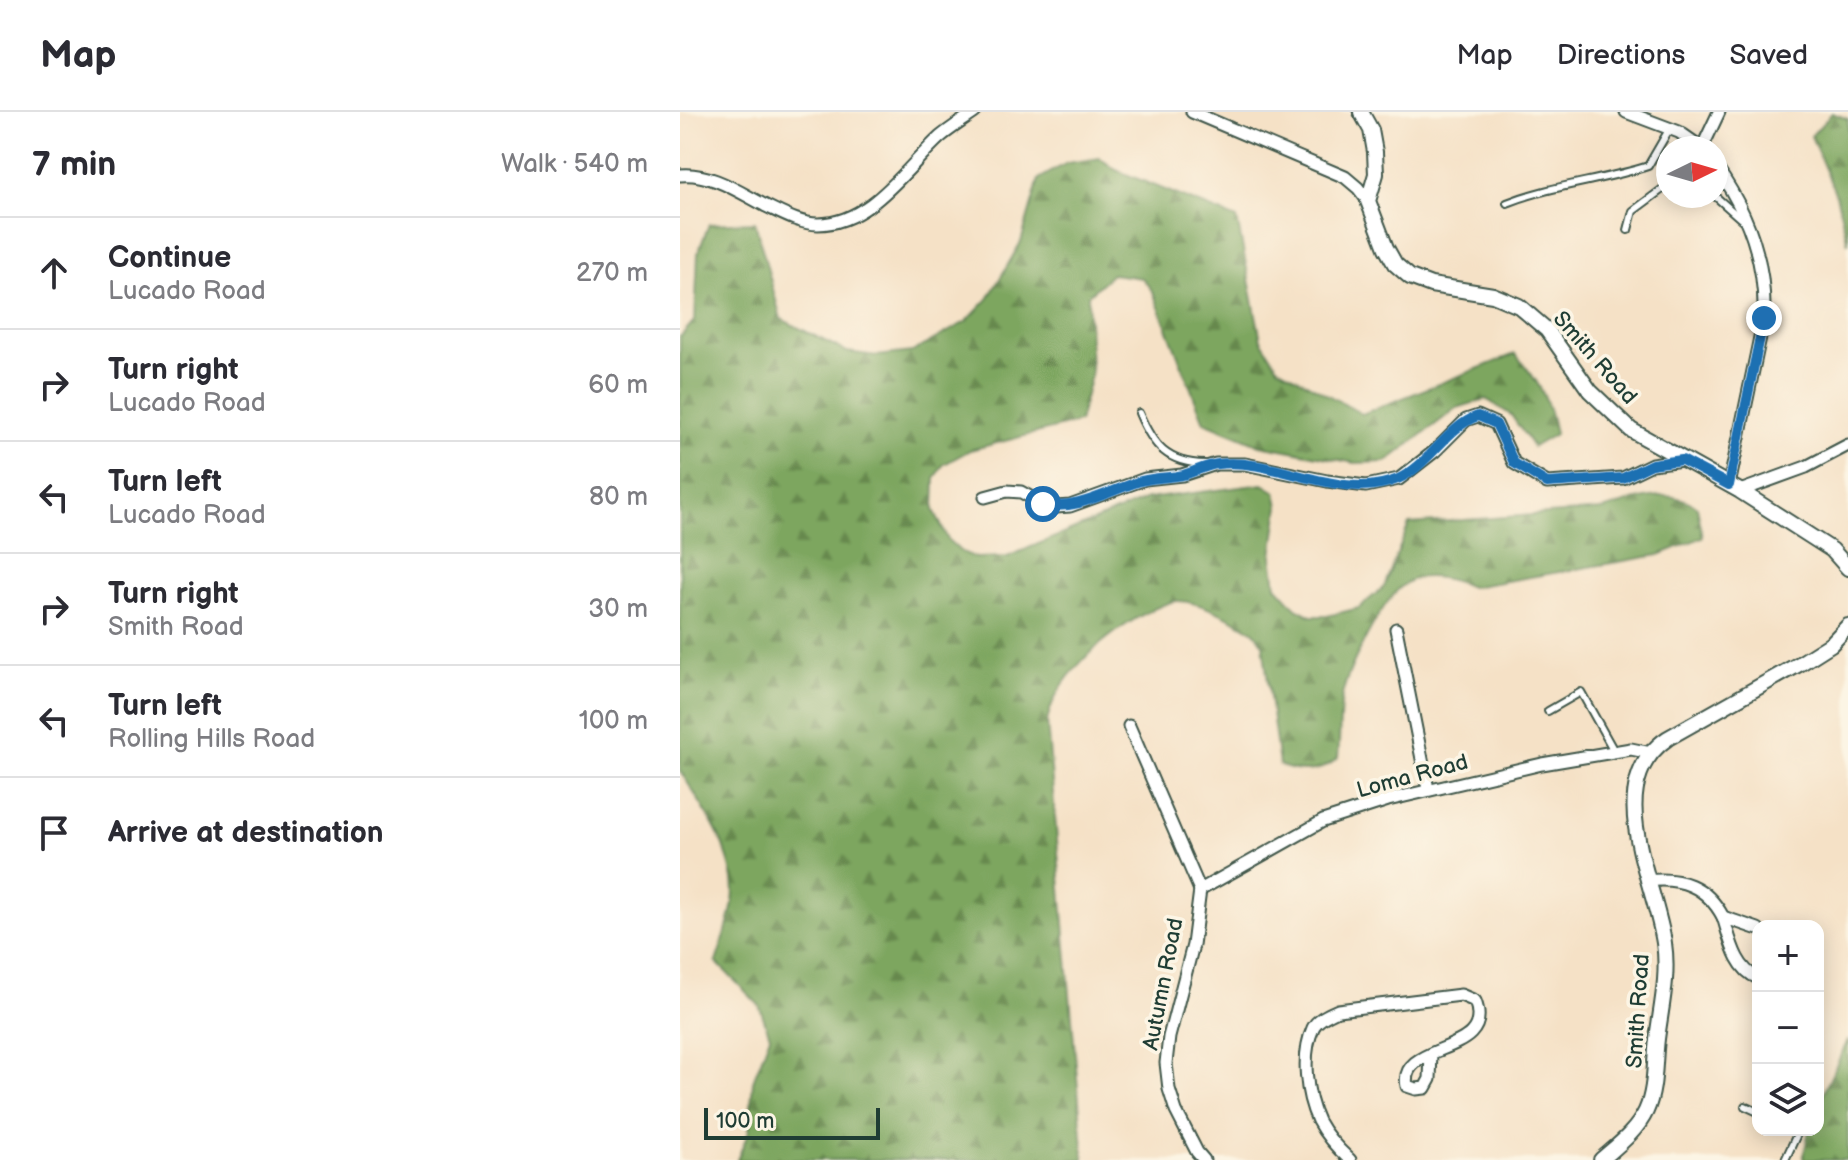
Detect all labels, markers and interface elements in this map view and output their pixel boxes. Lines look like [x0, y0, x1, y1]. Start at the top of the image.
text: Map [40, 33, 116, 78]
text: Map [1456, 39, 1513, 72]
text: Directions [1557, 39, 1685, 72]
text: Saved [1729, 39, 1808, 72]
north arrow [1656, 136, 1728, 208]
text: 7 min [32, 144, 116, 185]
text: Walk · 540 m [501, 149, 648, 180]
text: Continue [108, 240, 231, 276]
icon: ahead [32, 251, 76, 295]
text: 270 m [576, 258, 648, 289]
text: Lucado Road [108, 276, 266, 307]
route end [1746, 300, 1782, 336]
street label: Smith Road [1547, 306, 1643, 410]
text: Turn right [108, 352, 239, 388]
icon: right [32, 363, 76, 407]
text: 60 m [588, 370, 648, 401]
text: Lucado Road [108, 388, 266, 419]
text: Turn left [108, 464, 222, 500]
icon: left [32, 475, 76, 519]
text: 80 m [589, 482, 648, 513]
route start [1025, 486, 1061, 522]
text: Lucado Road [108, 500, 266, 531]
text: Turn right [108, 576, 239, 612]
icon: right [32, 587, 76, 631]
text: 30 m [588, 594, 648, 625]
text: Smith Road [108, 612, 244, 643]
text: Turn left [108, 688, 222, 724]
icon: left [32, 699, 76, 743]
text: 100 m [579, 706, 648, 737]
text: Rolling Hills Road [108, 724, 315, 755]
street label: Loma Road [1354, 749, 1471, 804]
icon: arrive [32, 811, 76, 855]
text: Arrive at destination [108, 815, 384, 851]
street label: Autumn Road [1137, 916, 1190, 1053]
map controls [1752, 920, 1824, 1136]
button: + [1752, 920, 1824, 992]
street label: Smith Road [1621, 953, 1656, 1069]
button: − [1752, 992, 1824, 1064]
button: layers [1752, 1064, 1824, 1136]
scale bar [704, 1104, 880, 1140]
text: 100 m [716, 1108, 775, 1135]

